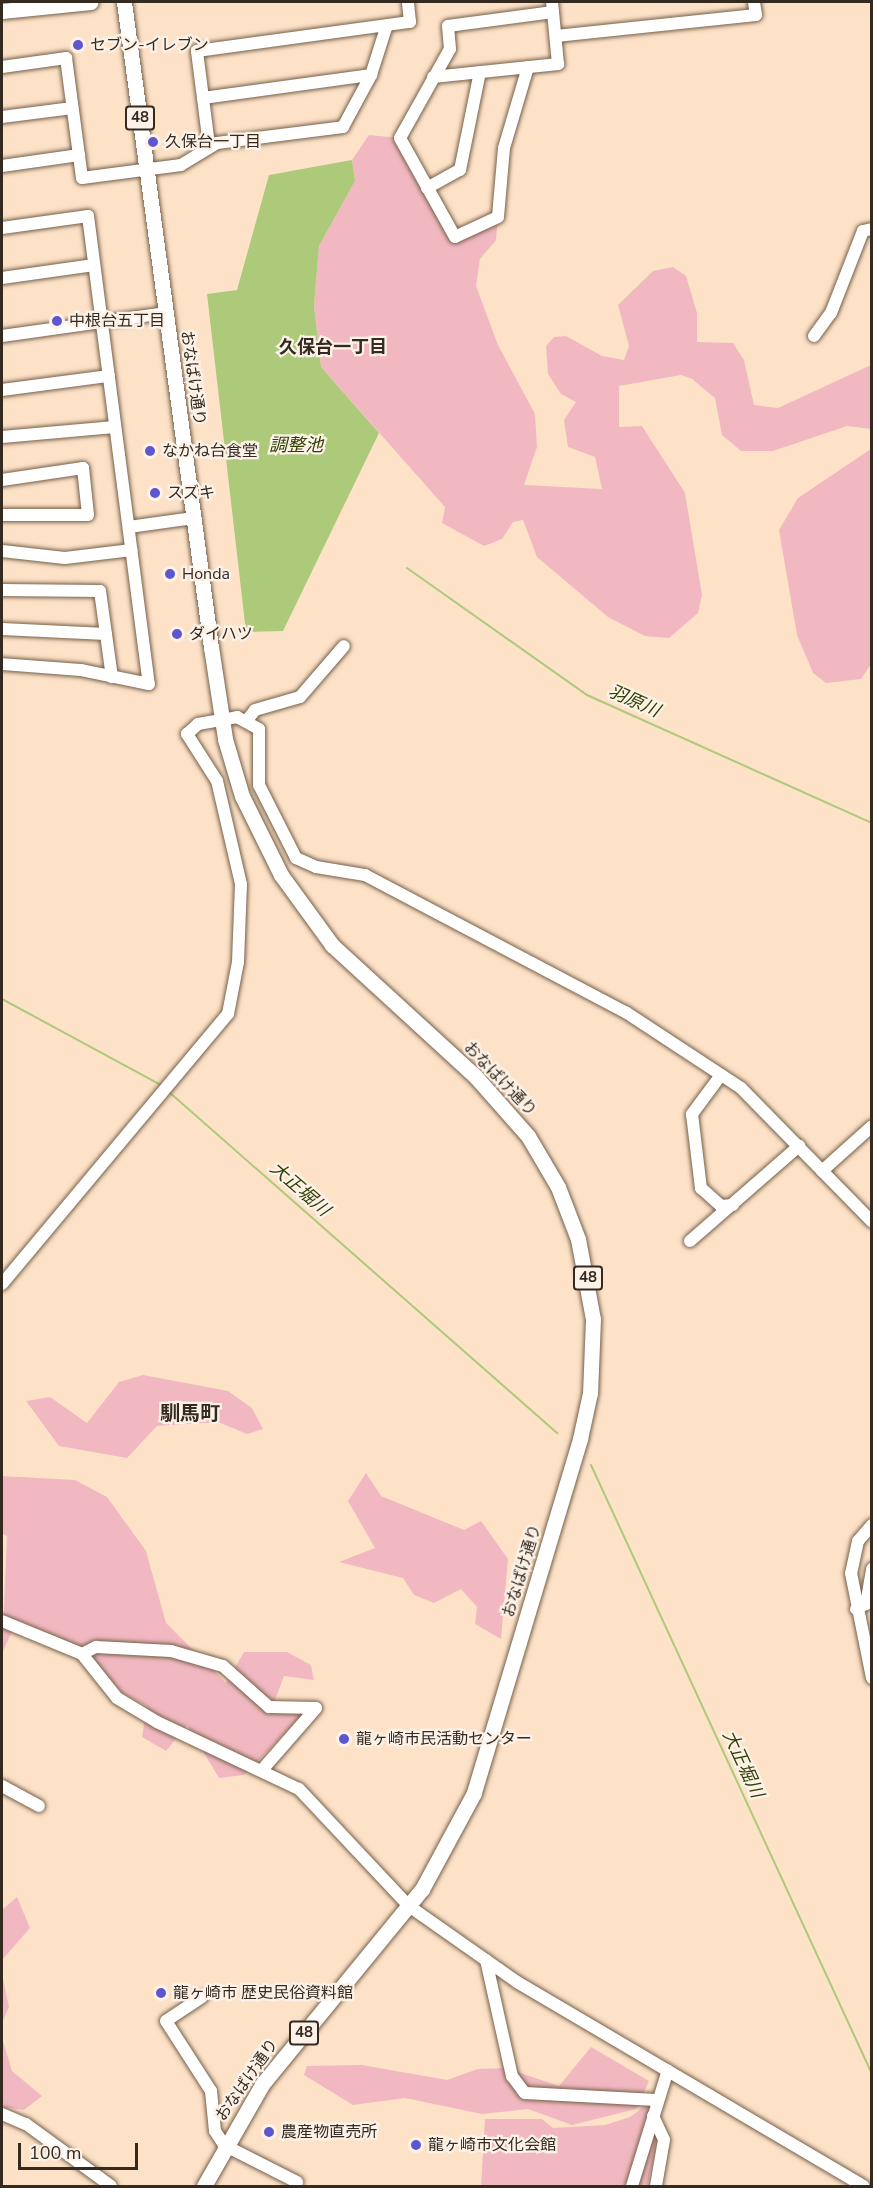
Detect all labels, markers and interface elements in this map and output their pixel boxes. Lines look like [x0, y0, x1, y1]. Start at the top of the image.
place label: セブン-イレブン [90, 35, 209, 55]
marker: セブン-イレブン [71, 38, 85, 52]
road number: 48 [125, 106, 155, 130]
place label: 久保台一丁目 [165, 132, 261, 152]
marker: 久保台一丁目 [146, 135, 160, 149]
place label: 中根台五丁目 [69, 311, 165, 331]
marker: 中根台五丁目 [50, 314, 64, 328]
street label: おなばけ通り [177, 329, 209, 427]
district label: 久保台一丁目 [279, 336, 387, 358]
water label: 調整池 [269, 434, 323, 456]
place label: なかね台食堂 [162, 441, 258, 461]
marker: なかね台食堂 [143, 444, 157, 458]
place label: スズキ [167, 483, 215, 503]
marker: スズキ [148, 486, 162, 500]
place label: Honda [182, 564, 230, 584]
marker: Honda [163, 567, 177, 581]
place label: ダイハツ [189, 624, 253, 644]
marker: ダイハツ [170, 627, 184, 641]
water label: 羽原川 [605, 680, 663, 722]
street label: おなばけ通り [460, 1038, 540, 1120]
water label: 大正堀川 [266, 1157, 334, 1221]
road number: 48 [573, 1266, 603, 1290]
district label: 馴馬町 [160, 1401, 220, 1425]
street label: おなばけ通り [499, 1522, 545, 1620]
water label: 大正堀川 [718, 1727, 768, 1801]
place label: 龍ヶ崎市民活動センター [356, 1729, 532, 1749]
marker: 龍ヶ崎市民活動センター [337, 1732, 351, 1746]
place label: 龍ヶ崎市 歴史民俗資料館 [173, 1983, 353, 2003]
marker: 龍ヶ崎市 歴史民俗資料館 [154, 1986, 168, 2000]
road number: 48 [289, 2021, 319, 2045]
street label: おなばけ通り [212, 2035, 282, 2125]
place label: 農産物直売所 [281, 2122, 377, 2142]
marker: 農産物直売所 [262, 2125, 276, 2139]
scale bar [21, 2131, 141, 2169]
place label: 龍ヶ崎市文化会館 [428, 2135, 556, 2155]
marker: 龍ヶ崎市文化会館 [409, 2138, 423, 2152]
text: 100 m [29, 2141, 81, 2165]

